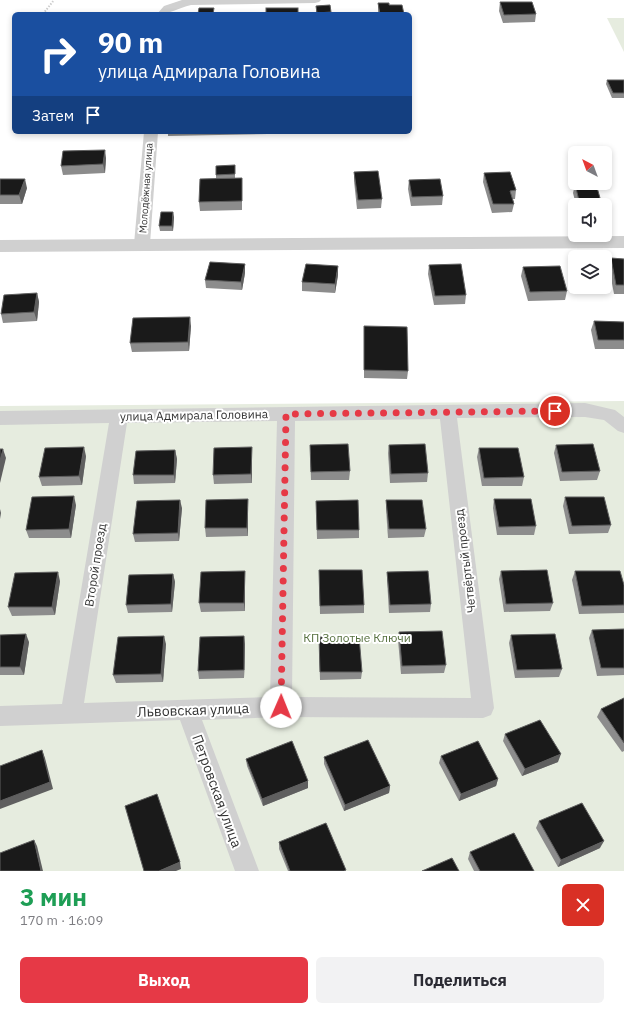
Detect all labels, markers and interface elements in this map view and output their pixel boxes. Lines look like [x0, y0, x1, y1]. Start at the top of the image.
text: 90 m [98, 24, 163, 61]
icon: right [32, 28, 84, 80]
text: улица Адмирала Головина [98, 60, 320, 83]
icon: arrive [82, 104, 104, 126]
text: Затем [32, 106, 74, 125]
street label: Молодёжная улица [136, 142, 156, 234]
north arrow [568, 146, 612, 190]
map controls [568, 146, 612, 294]
button: sound [568, 198, 612, 242]
button: layers [568, 250, 612, 294]
pin [538, 394, 572, 428]
icon: arrive [544, 400, 566, 422]
street label: улица Адмирала Головина [120, 406, 269, 424]
street label: Четвёртый проезд [451, 508, 479, 614]
street label: Второй проезд [81, 522, 109, 608]
park label: КП Золотые Ключи [303, 630, 411, 645]
position arrow [260, 686, 302, 728]
street label: Львовская улица [137, 699, 250, 721]
street label: Петровская улица [188, 732, 246, 851]
text: 3 мин [20, 881, 87, 913]
button: close [562, 884, 604, 926]
text: 170 m · 16:09 [20, 912, 103, 929]
button: Выход [20, 957, 308, 1003]
button: Поделиться [316, 957, 604, 1003]

